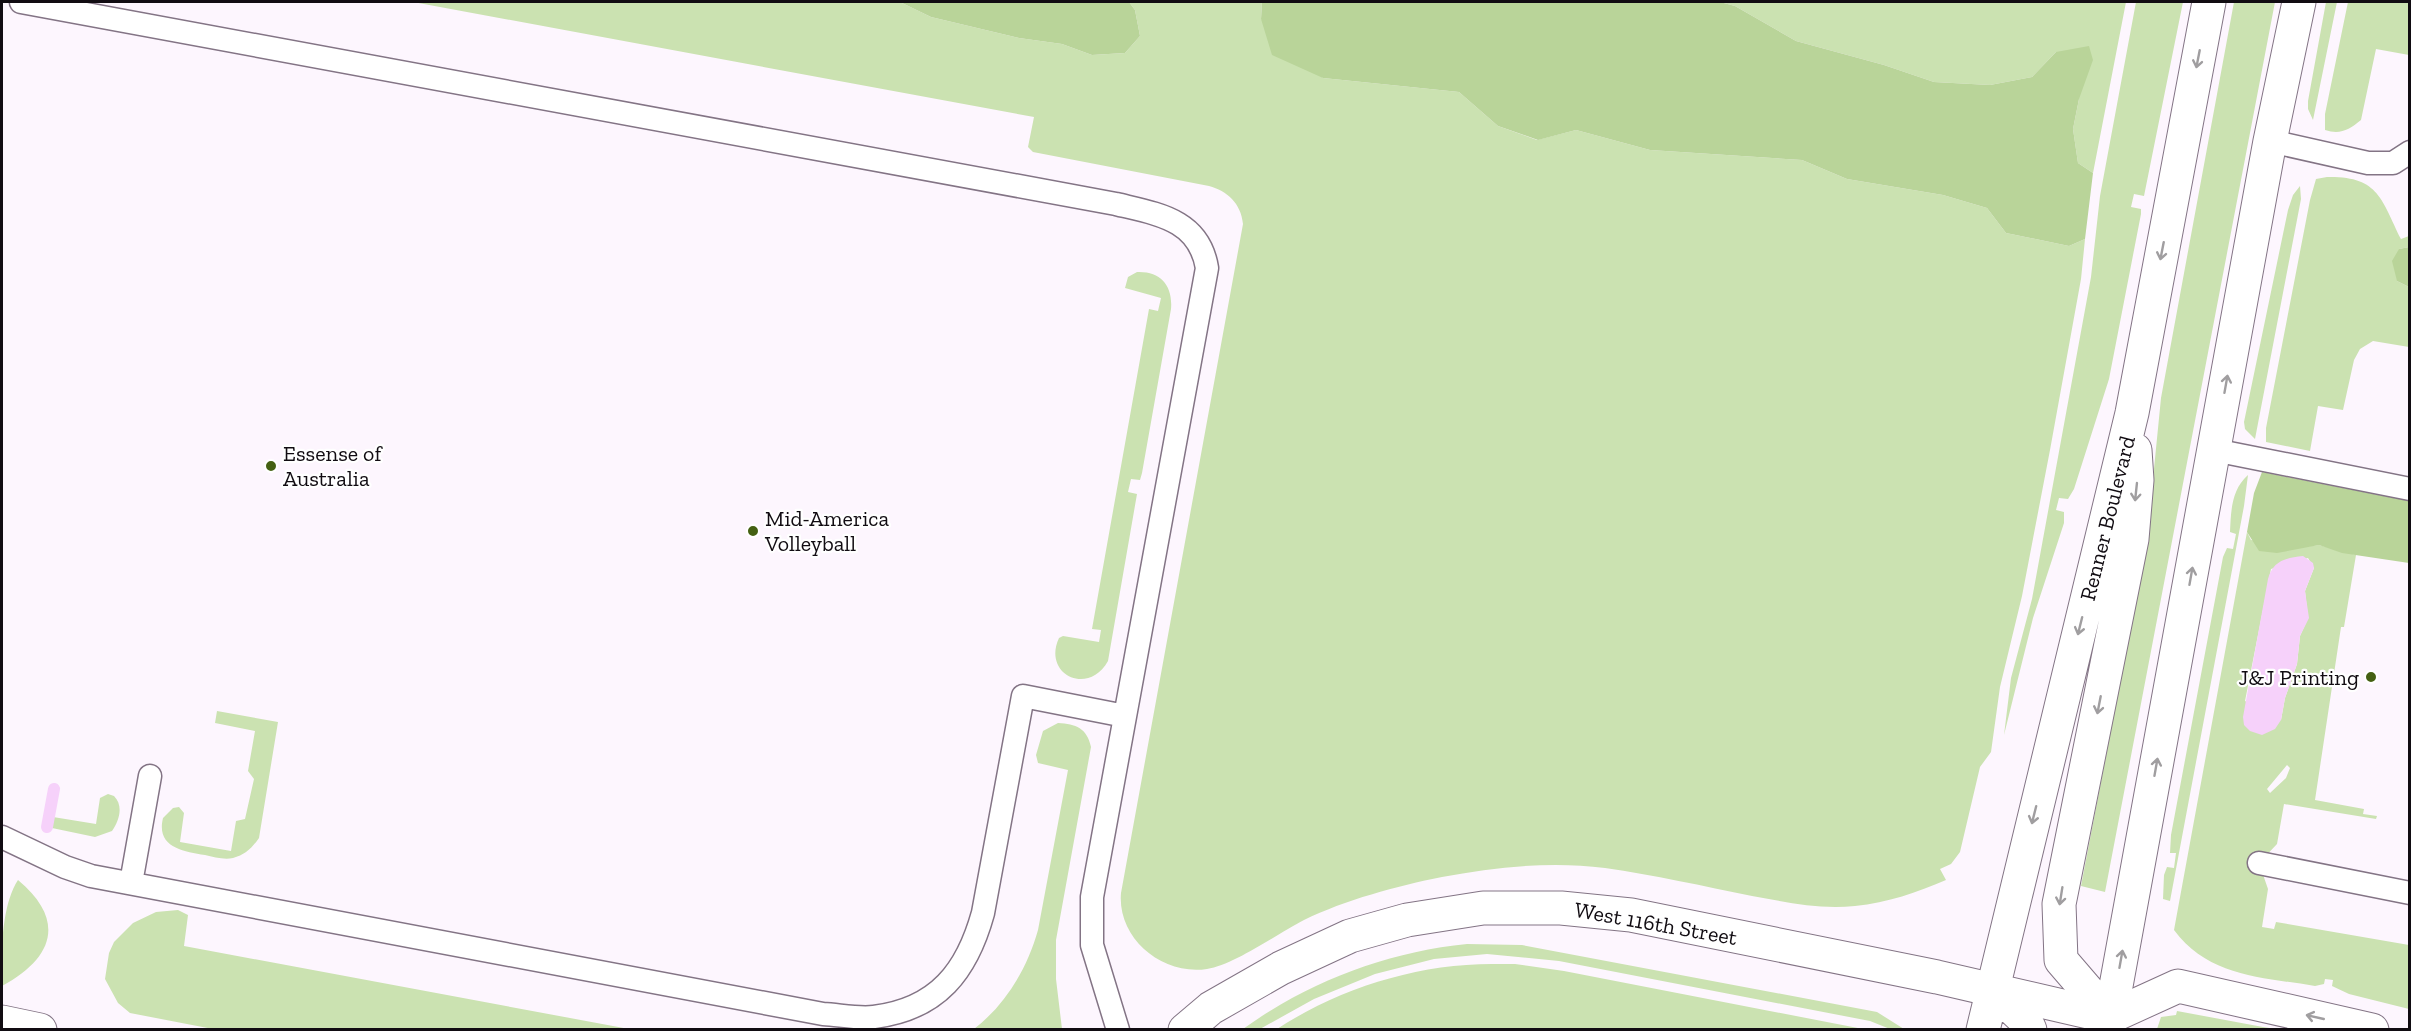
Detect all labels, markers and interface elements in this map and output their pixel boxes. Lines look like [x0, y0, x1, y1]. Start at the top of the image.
one-way arrow [2192, 49, 2203, 68]
one-way arrow [2156, 240, 2167, 260]
one-way arrow [2221, 374, 2232, 394]
street label: Renner Boulevard [2074, 433, 2141, 603]
place label: Essense of Australia [283, 440, 383, 492]
marker: Essense of Australia [264, 459, 278, 473]
one-way arrow [2130, 482, 2141, 502]
place label: Mid-America Volleyball [764, 505, 889, 557]
marker: Mid-America Volleyball [746, 524, 760, 538]
one-way arrow [2186, 566, 2197, 586]
one-way arrow [2074, 616, 2086, 635]
place label: J&J Printing [2239, 664, 2359, 691]
marker: J&J Printing [2364, 670, 2378, 684]
one-way arrow [2093, 695, 2104, 714]
one-way arrow [2151, 758, 2162, 778]
one-way arrow [2028, 805, 2040, 824]
one-way arrow [2055, 886, 2066, 906]
street label: West 116th Street [1573, 896, 1740, 951]
one-way arrow [2116, 950, 2127, 969]
one-way arrow [2305, 1011, 2325, 1022]

